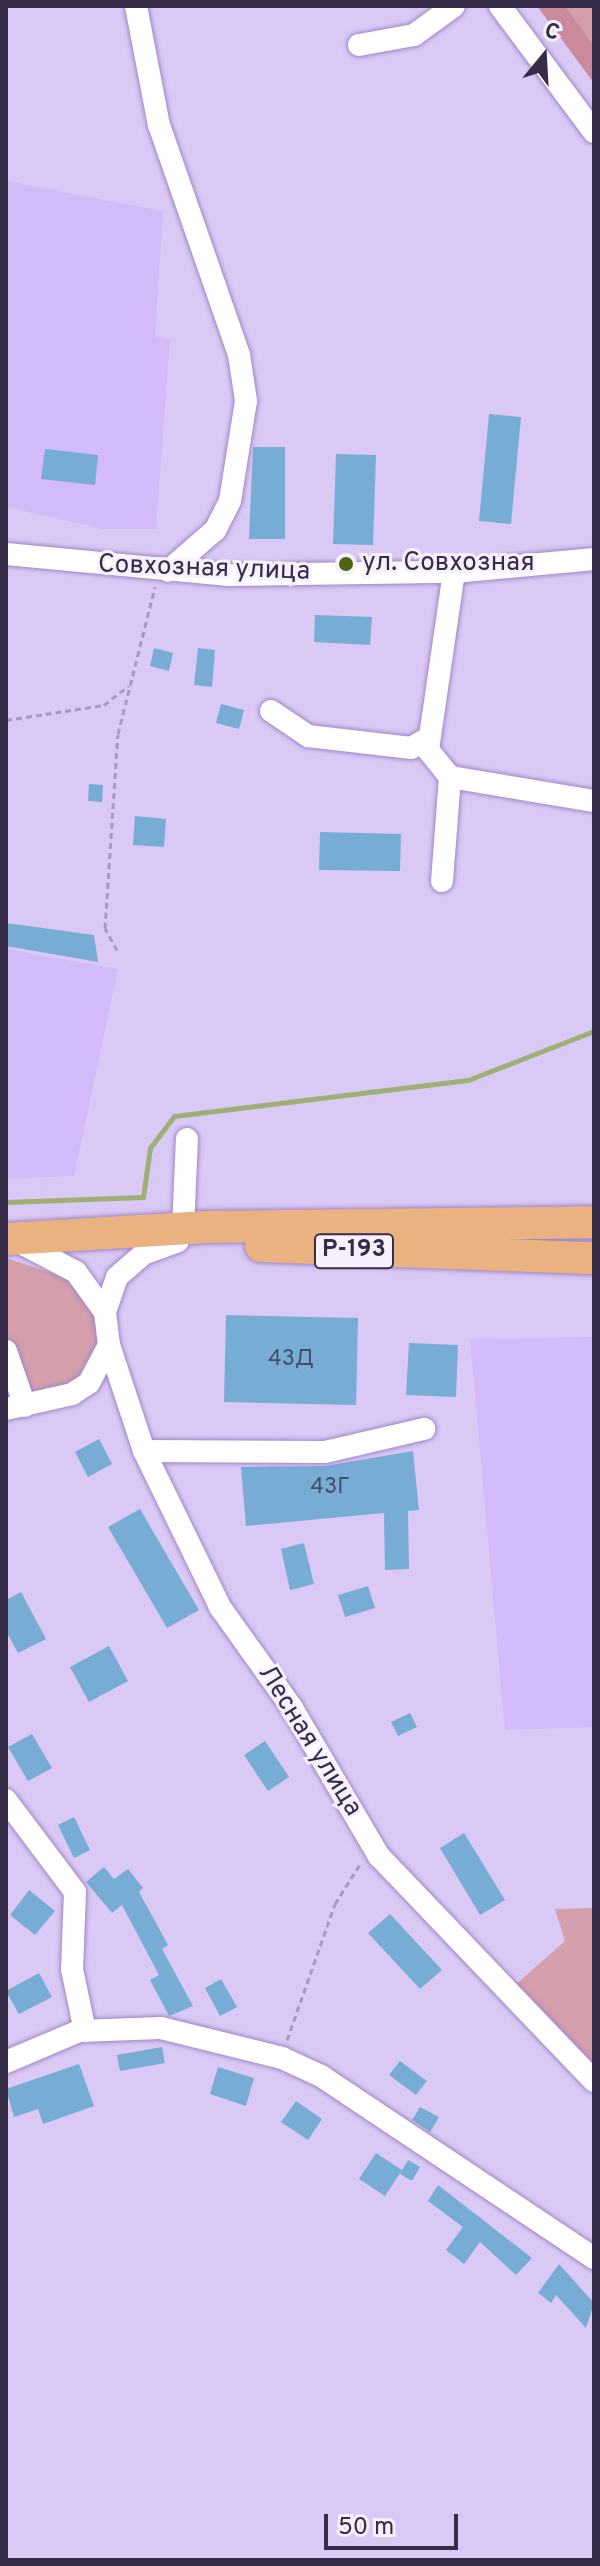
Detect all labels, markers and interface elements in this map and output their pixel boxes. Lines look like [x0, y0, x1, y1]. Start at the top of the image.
north arrow [504, 16, 584, 96]
text: С [541, 18, 562, 48]
place label: ул. Совхозная [362, 548, 535, 580]
street label: Совхозная улица [97, 550, 311, 588]
marker: ул. Совхозная [337, 555, 355, 573]
road number: Р-193 [312, 1231, 396, 1271]
house number: 43Д [268, 1347, 314, 1373]
house number: 43Г [310, 1475, 350, 1501]
street label: Лесная улица [250, 1660, 368, 1822]
scale bar [328, 2498, 462, 2548]
text: 50 m [338, 2513, 394, 2543]

